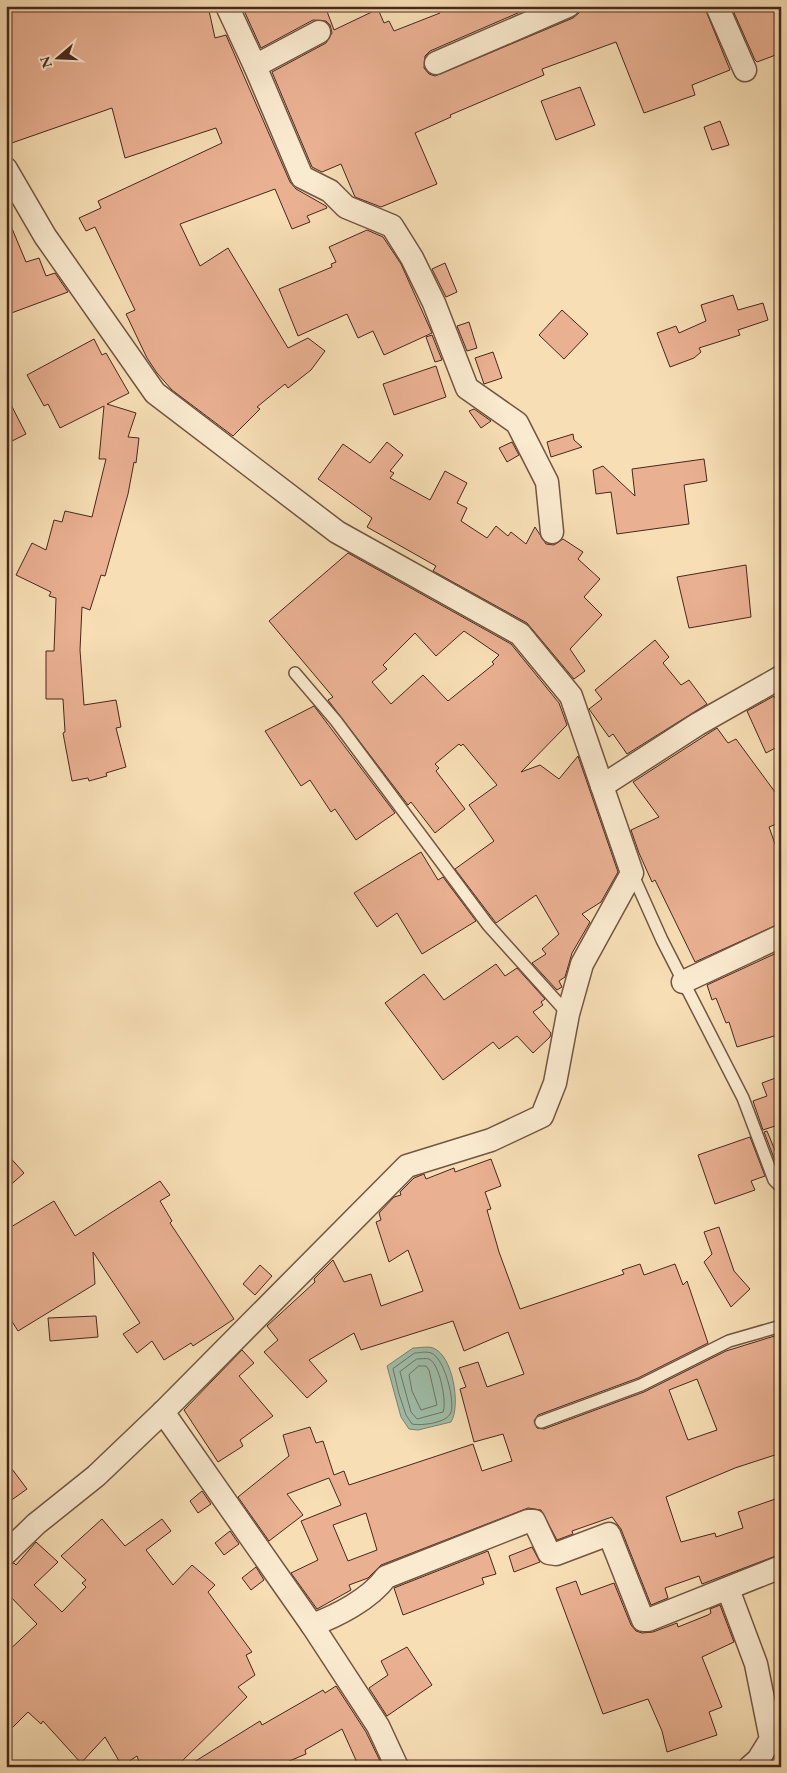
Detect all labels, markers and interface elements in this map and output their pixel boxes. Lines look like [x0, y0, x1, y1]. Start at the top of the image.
north arrow [32, 32, 82, 82]
text: N [35, 53, 56, 71]

